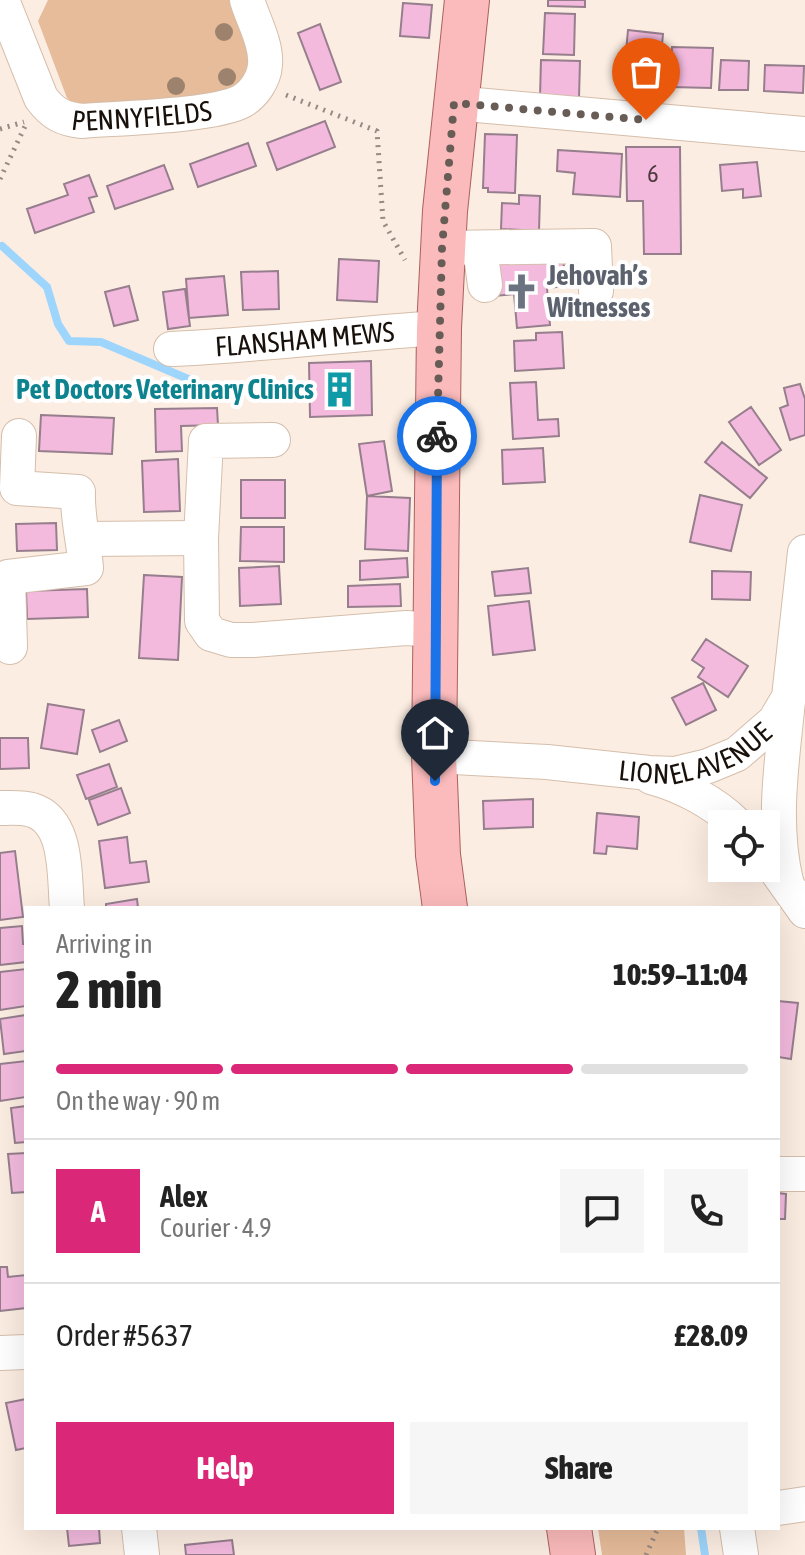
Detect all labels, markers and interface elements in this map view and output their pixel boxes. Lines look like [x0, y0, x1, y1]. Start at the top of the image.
pin [612, 38, 680, 120]
icon: bag [624, 50, 668, 94]
street label: PENNYFIELDS [70, 94, 214, 137]
house number: 6 [647, 160, 659, 187]
place label: Jehovah’s Witnesses [546, 259, 651, 323]
church icon: Jehovah’s Witnesses [502, 272, 540, 310]
street label: FLANSHAM MEWS [214, 315, 396, 362]
building icon: Pet Doctors Veterinary Clinics [321, 370, 359, 408]
place label: Pet Doctors Veterinary Clinics [16, 373, 314, 405]
courier [397, 396, 477, 476]
icon: bike [415, 414, 459, 458]
pin [401, 699, 469, 781]
icon: home [413, 711, 457, 755]
street label: LIONEL AVENUE [617, 716, 777, 791]
map controls [708, 810, 780, 882]
button: locate [708, 810, 780, 882]
text: Arriving in [56, 929, 153, 959]
text: 10:59–11:04 [613, 957, 748, 991]
text: 2 min [56, 959, 162, 1019]
text: On the way · 90 m [56, 1086, 220, 1116]
button: chat [560, 1169, 644, 1253]
button: phone [664, 1169, 748, 1253]
text: Alex [160, 1179, 208, 1213]
text: A [91, 1194, 105, 1228]
text: Courier · 4.9 [160, 1213, 271, 1243]
text: Order #5637 [56, 1318, 193, 1352]
text: £28.09 [674, 1318, 748, 1352]
button: Help [56, 1422, 394, 1514]
button: Share [410, 1422, 748, 1514]

